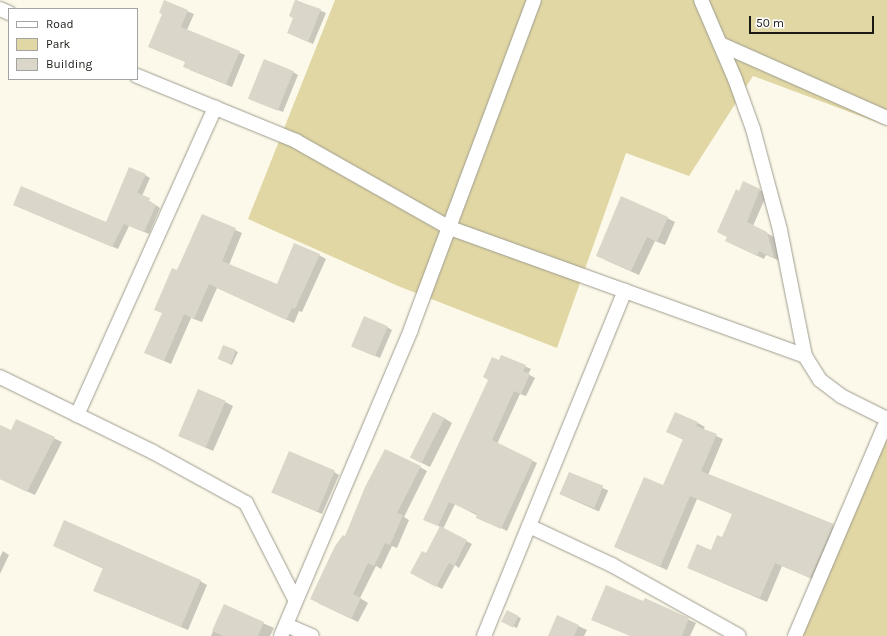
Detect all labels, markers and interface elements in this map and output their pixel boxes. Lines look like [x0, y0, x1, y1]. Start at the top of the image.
legend [8, 8, 138, 80]
scale bar [751, 8, 876, 34]
text: 50 m [756, 16, 784, 30]
text: Road [46, 17, 74, 31]
text: Park [46, 37, 70, 51]
text: Building [46, 57, 92, 71]

